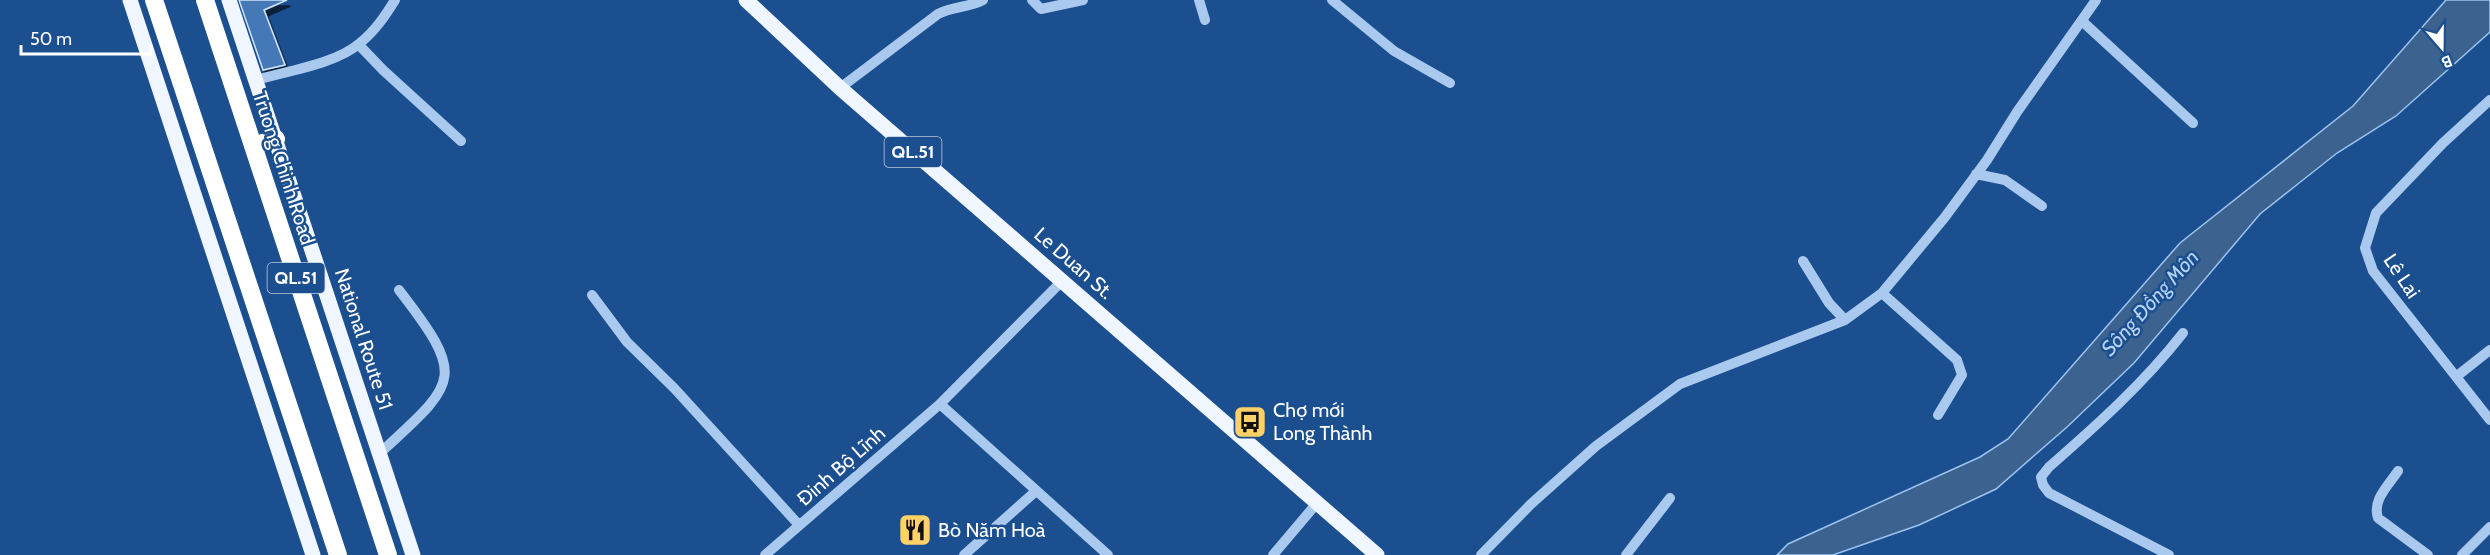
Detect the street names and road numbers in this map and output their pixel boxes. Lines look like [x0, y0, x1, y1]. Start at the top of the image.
street label: Truong Chinh Road [248, 88, 320, 248]
road number: QL.51 [884, 137, 942, 167]
street label: Le Duan St. [1030, 222, 1118, 304]
street label: Lê Lai [2379, 249, 2425, 303]
road number: QL.51 [268, 263, 324, 293]
street label: National Route 51 [330, 265, 398, 413]
street label: Đinh Bộ Lĩnh [792, 421, 890, 511]

